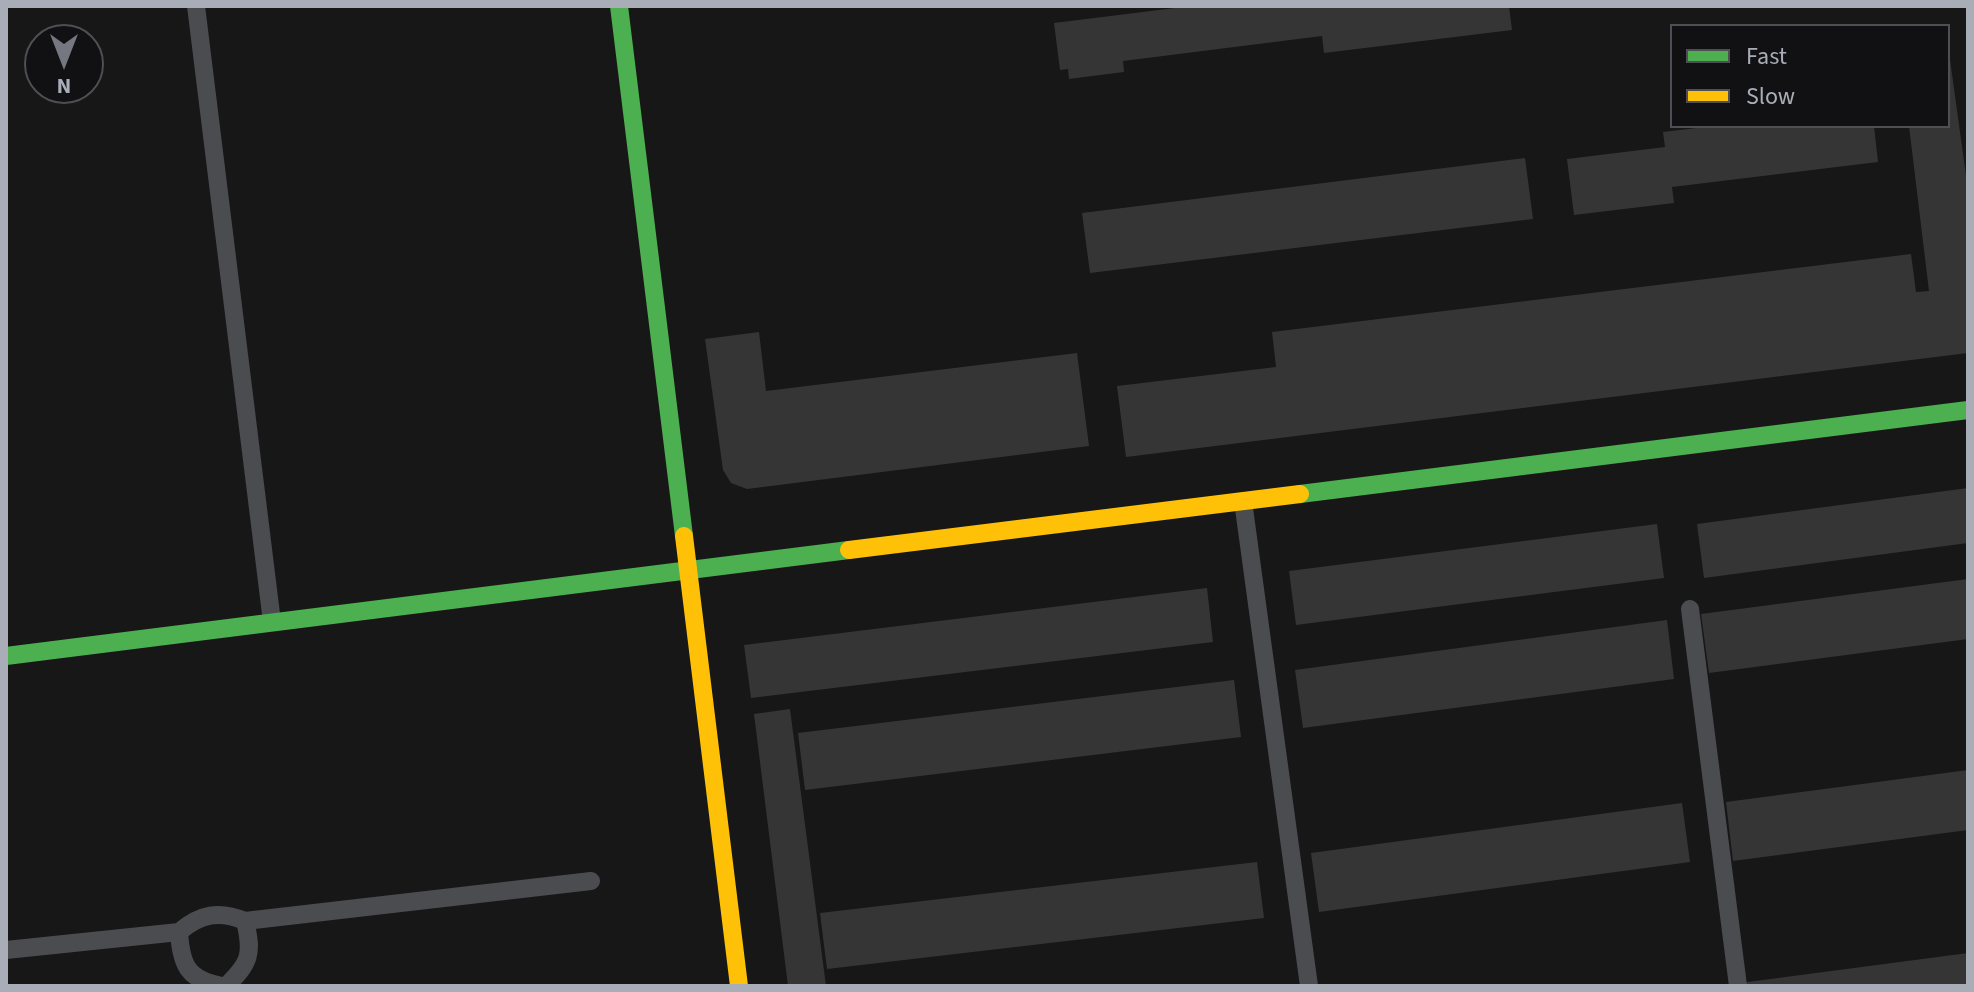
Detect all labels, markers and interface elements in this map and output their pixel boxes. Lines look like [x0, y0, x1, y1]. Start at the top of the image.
north arrow [24, 24, 104, 104]
legend [1670, 24, 1950, 128]
text: Fast [1746, 39, 1787, 74]
text: N [57, 70, 71, 102]
text: Slow [1746, 79, 1795, 114]

